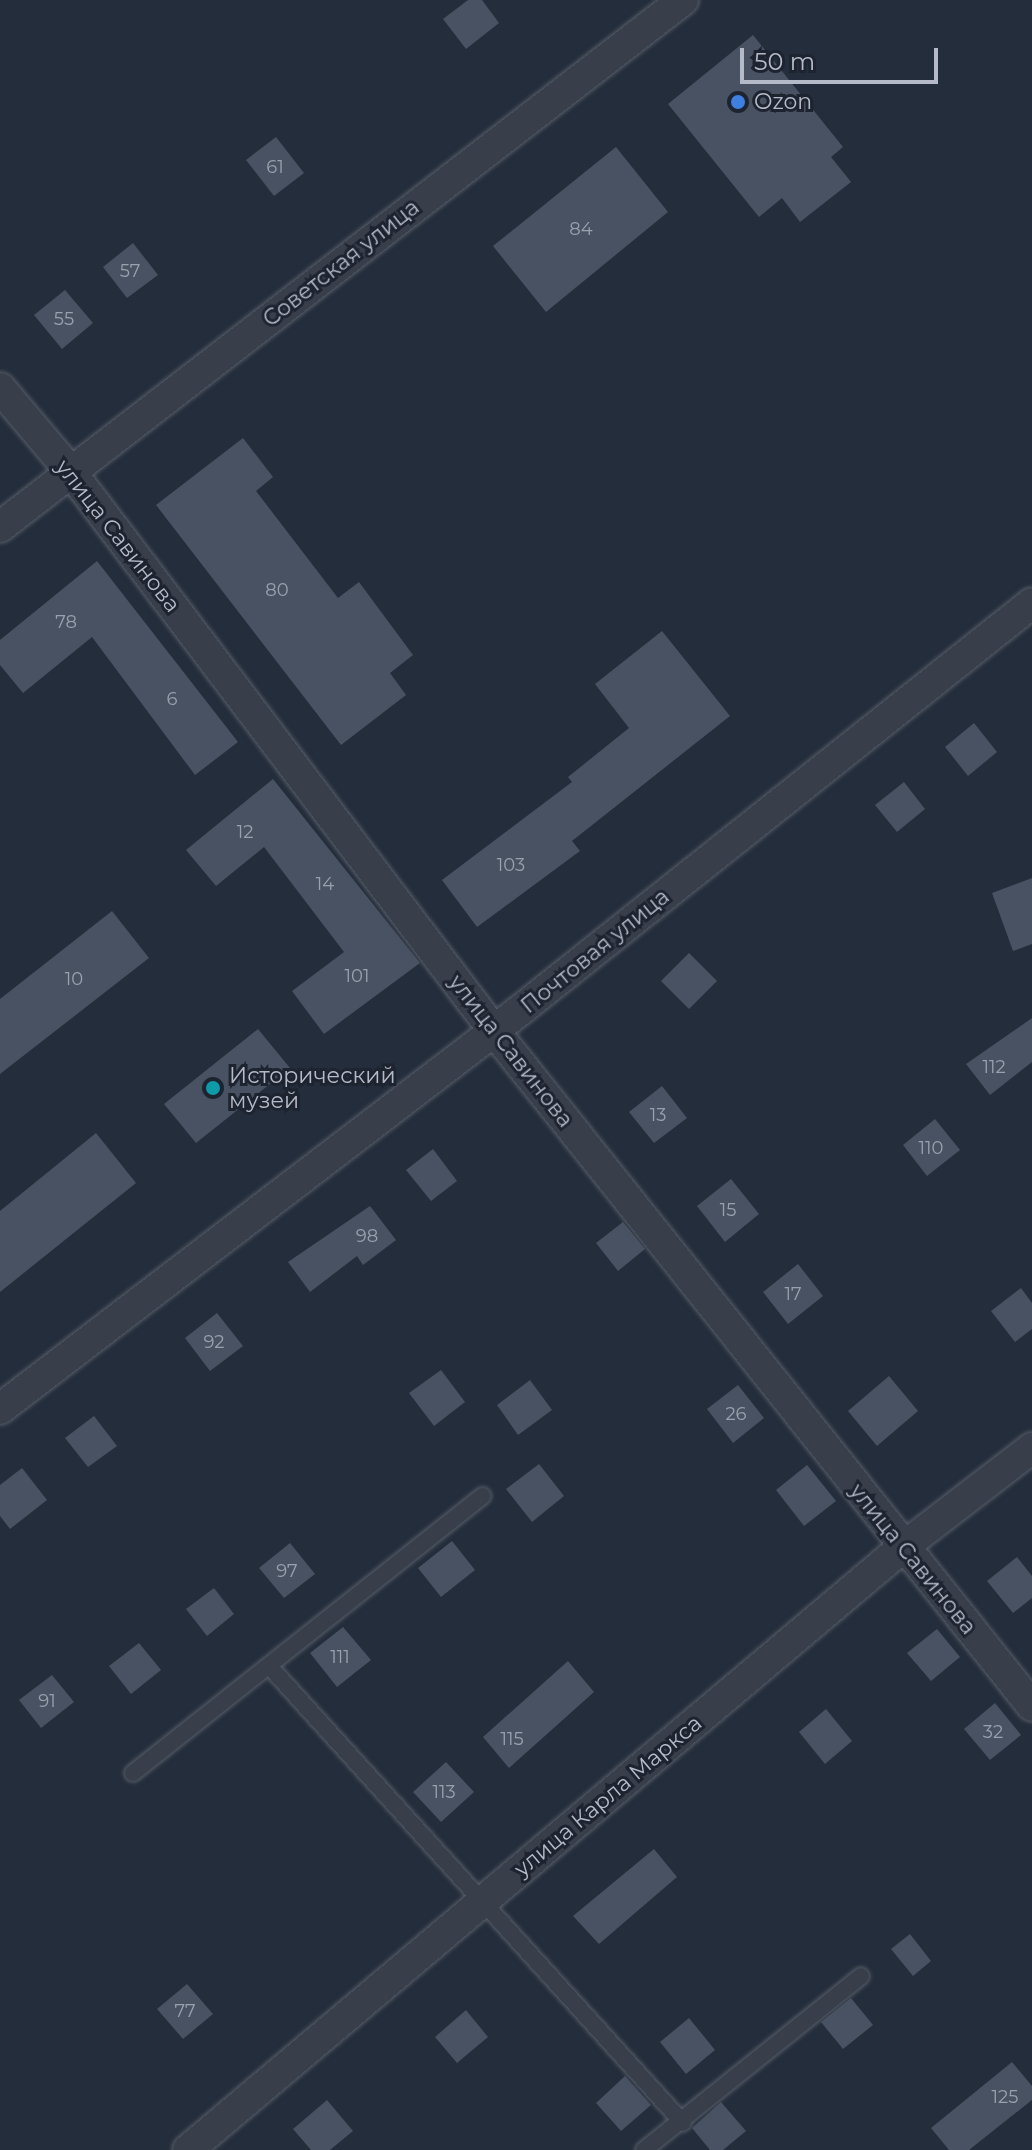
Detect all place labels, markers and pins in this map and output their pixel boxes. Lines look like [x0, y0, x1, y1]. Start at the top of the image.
place label: Ozon [754, 89, 812, 115]
marker: Ozon [729, 93, 747, 111]
place label: Исторический музей [229, 1062, 396, 1114]
marker: Исторический музей [204, 1079, 222, 1097]

